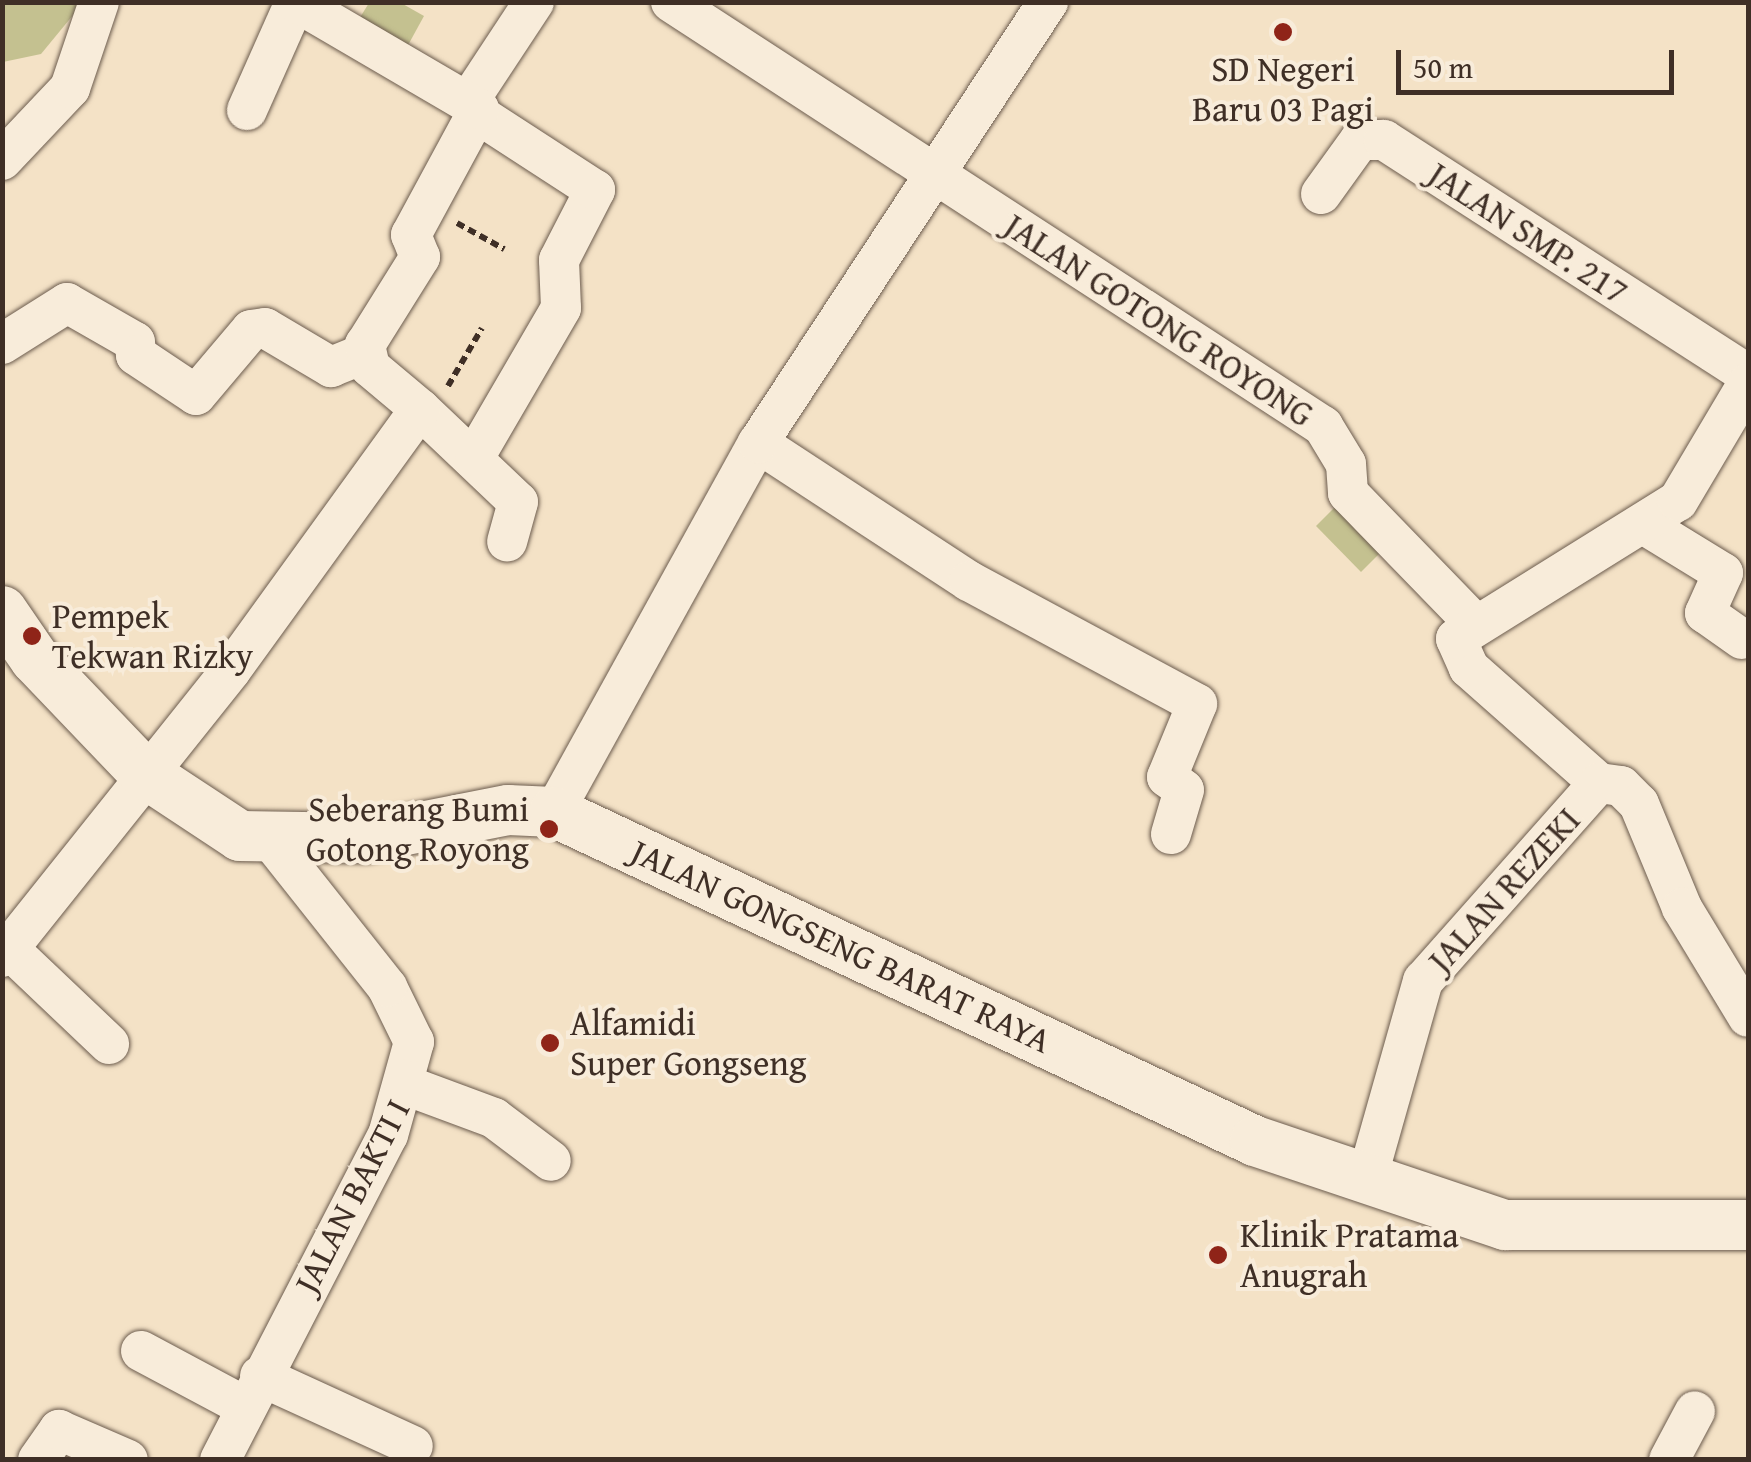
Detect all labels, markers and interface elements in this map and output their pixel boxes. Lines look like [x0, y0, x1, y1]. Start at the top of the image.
marker: SD Negeri Baru 03 Pagi [1272, 21, 1294, 43]
scale bar [1401, 30, 1678, 92]
text: 50 m [1413, 45, 1473, 89]
place label: SD Negeri Baru 03 Pagi [1192, 48, 1374, 130]
street label: JALAN SMP. 217 [1421, 153, 1635, 313]
street label: JALAN GOTONG ROYONG [997, 204, 1321, 436]
place label: Pempek Tekwan Rizky [52, 595, 253, 677]
marker: Pempek Tekwan Rizky [21, 625, 43, 647]
place label: Seberang Bumi Gotong Royong [306, 788, 529, 870]
street label: JALAN REZEKI [1419, 799, 1589, 981]
marker: Seberang Bumi Gotong Royong [538, 818, 560, 840]
street label: JALAN GONGSENG BARAT RAYA [624, 830, 1058, 1062]
place label: Alfamidi Super Gongseng [570, 1002, 806, 1084]
marker: Alfamidi Super Gongseng [539, 1032, 561, 1054]
street label: JALAN BAKTI I [285, 1092, 419, 1300]
place label: Klinik Pratama Anugrah [1240, 1214, 1459, 1296]
marker: Klinik Pratama Anugrah [1205, 1242, 1231, 1268]

